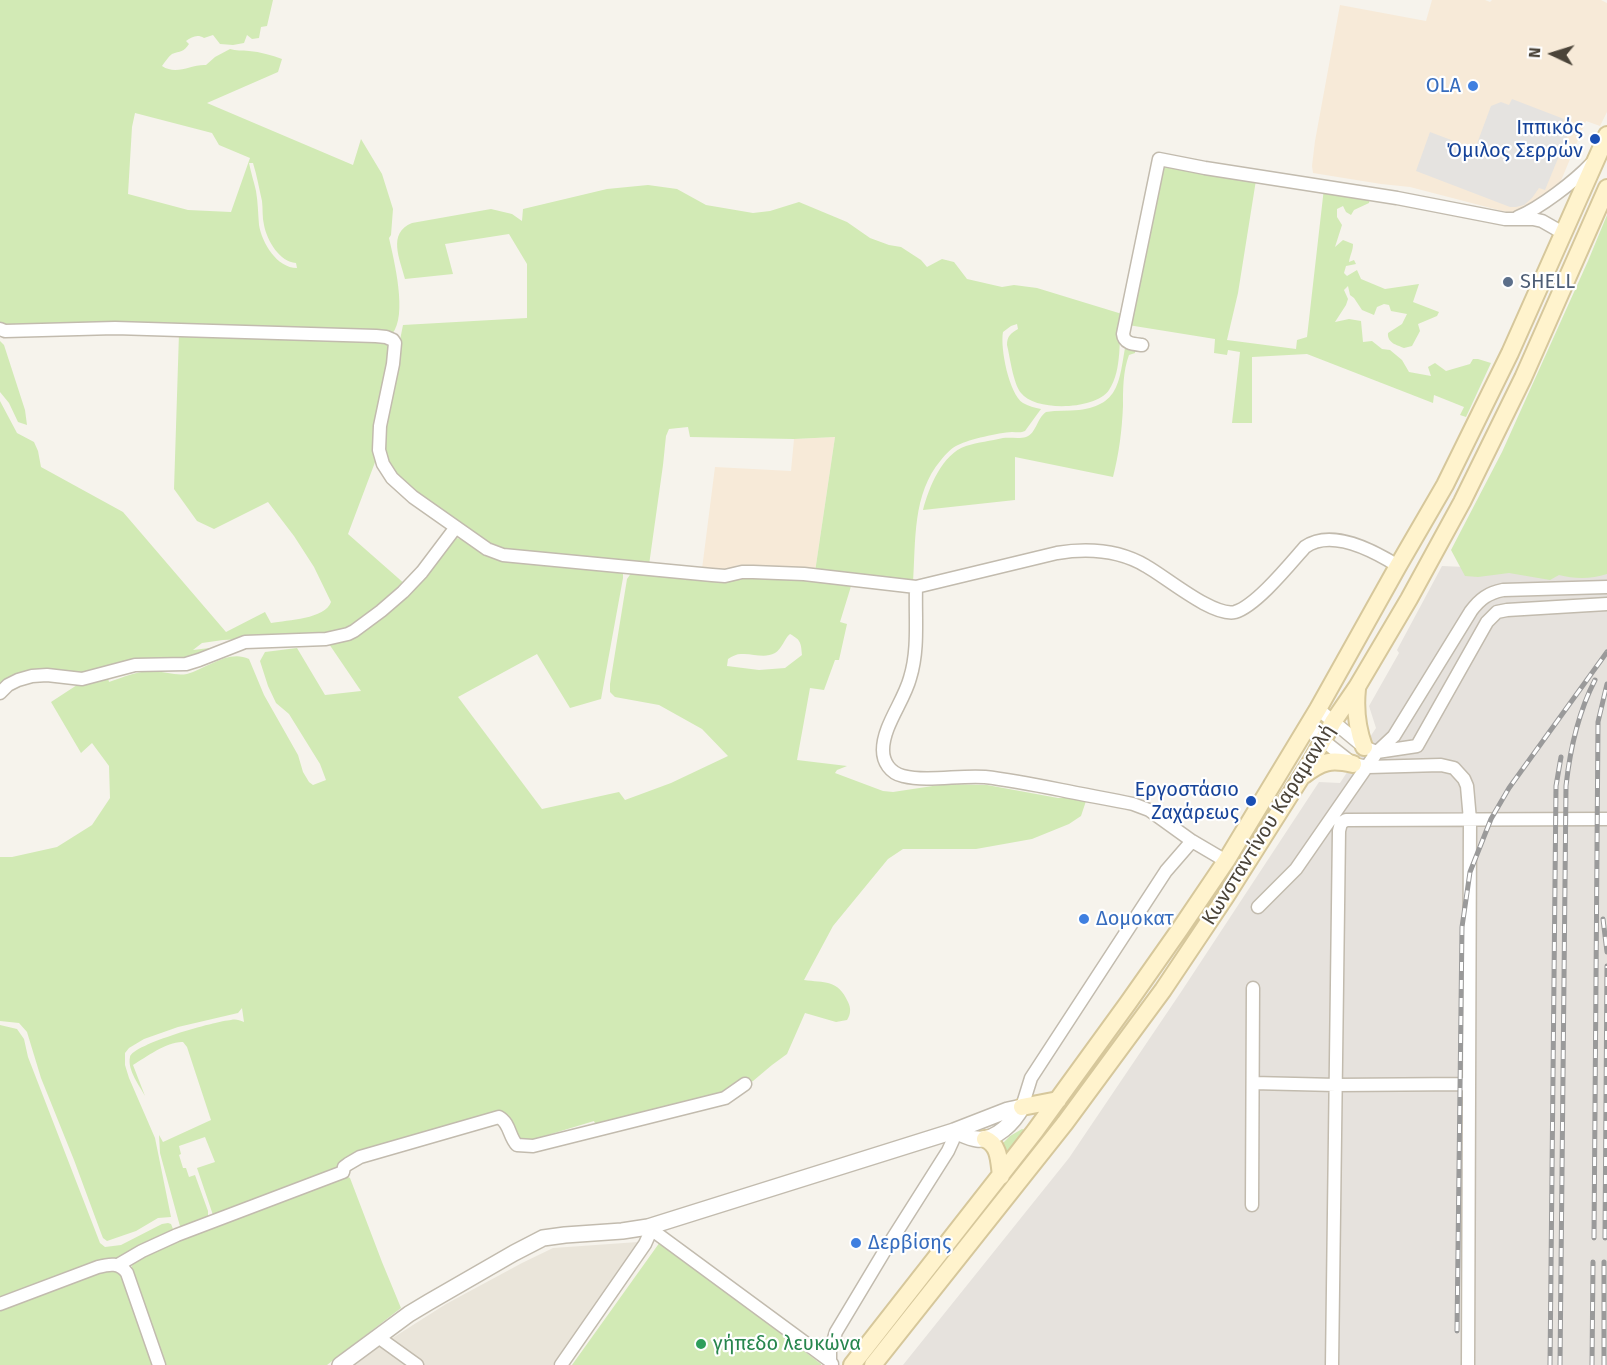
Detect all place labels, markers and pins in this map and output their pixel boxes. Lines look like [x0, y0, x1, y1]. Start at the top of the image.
place label: OLA [1426, 74, 1461, 98]
marker: OLA [1466, 79, 1480, 93]
place label: Ιππικός Όμιλος Σερρών [1447, 116, 1583, 163]
marker: Ιππικός Όμιλος Σερρών [1588, 132, 1602, 146]
place label: SHELL [1520, 270, 1575, 294]
marker: SHELL [1501, 275, 1515, 289]
place label: Εργοστάσιο Ζαχάρεως [1134, 778, 1239, 825]
marker: Εργοστάσιο Ζαχάρεως [1244, 794, 1258, 808]
place label: Δομοκατ [1096, 907, 1174, 931]
marker: Δομοκατ [1077, 912, 1091, 926]
place label: Δερβίσης [868, 1231, 951, 1255]
marker: Δερβίσης [849, 1236, 863, 1250]
place label: γήπεδο λευκώνα [713, 1332, 861, 1356]
marker: γήπεδο λευκώνα [694, 1337, 708, 1351]

